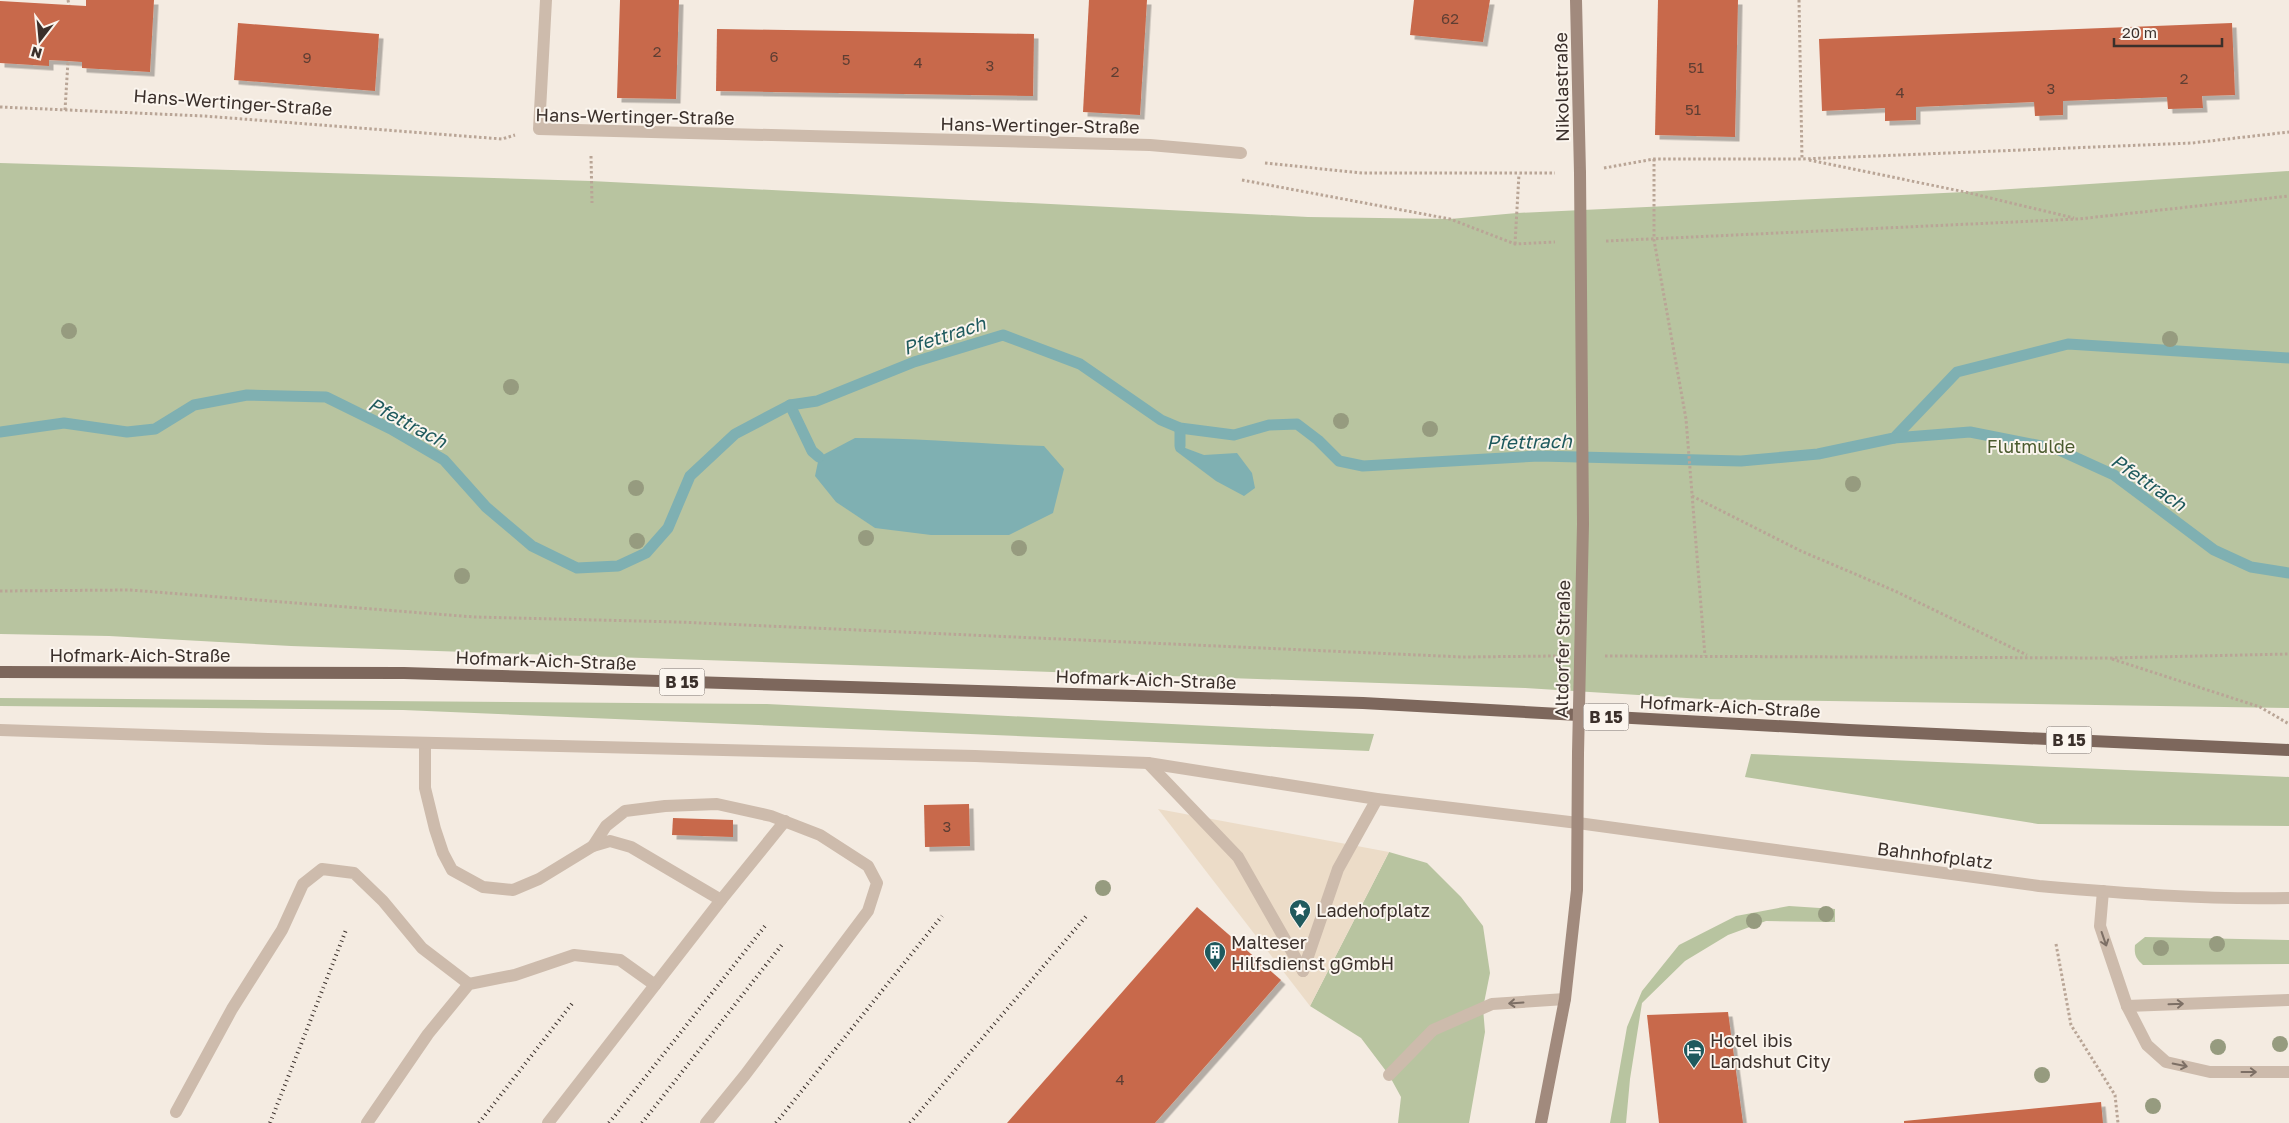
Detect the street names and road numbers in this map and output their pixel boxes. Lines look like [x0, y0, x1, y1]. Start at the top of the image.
street label: Nikolastraße [1549, 32, 1573, 142]
street label: Hans-Wertinger-Straße [133, 84, 333, 120]
street label: Hans-Wertinger-Straße [535, 103, 735, 129]
street label: Hans-Wertinger-Straße [940, 112, 1140, 138]
street label: Altdorfer Straße [1550, 580, 1574, 718]
street label: Hofmark-Aich-Straße [49, 644, 231, 666]
street label: Hofmark-Aich-Straße [455, 646, 637, 674]
street label: Hofmark-Aich-Straße [1055, 665, 1237, 693]
road number: B 15 [660, 669, 704, 696]
street label: Hofmark-Aich-Straße [1639, 690, 1821, 722]
road number: B 15 [1584, 704, 1628, 730]
road number: B 15 [2046, 726, 2092, 754]
street label: Bahnhofplatz [1876, 837, 1994, 873]

